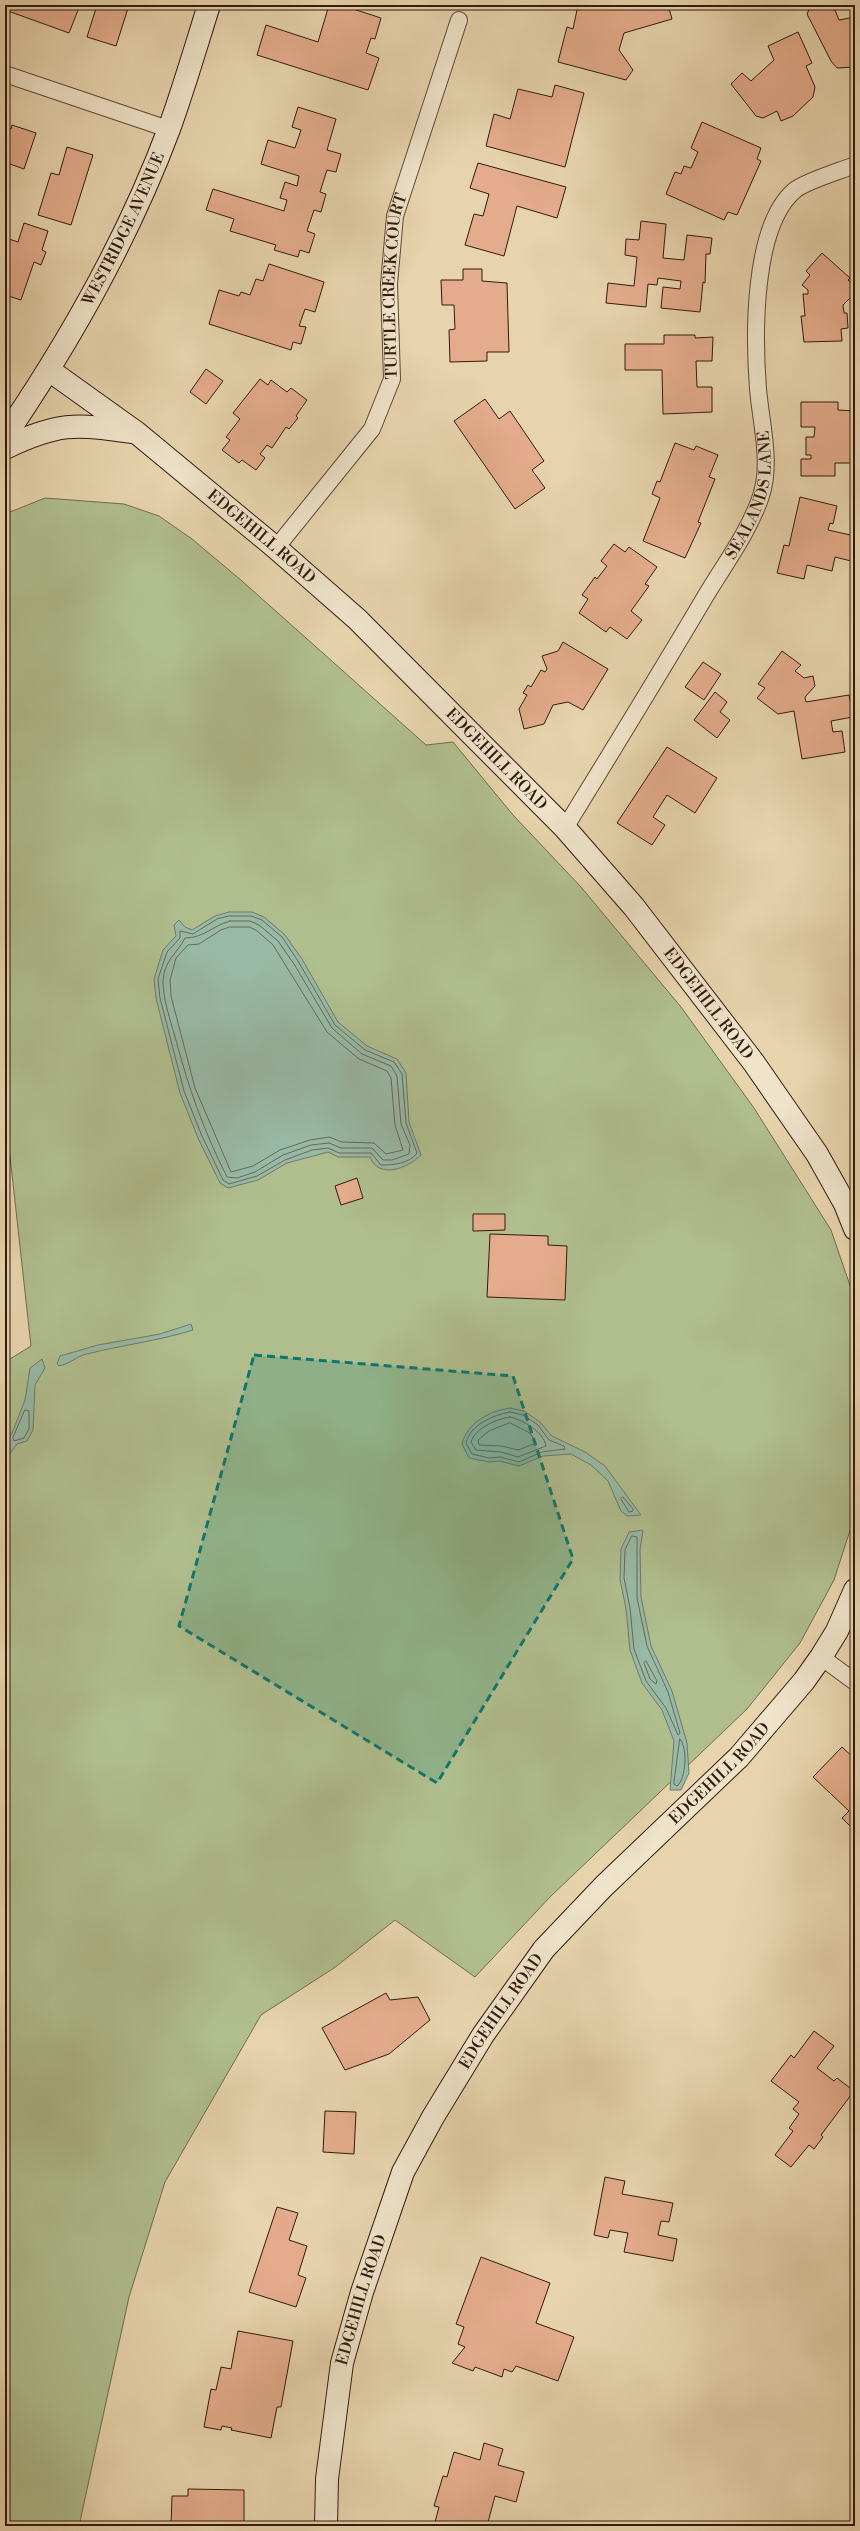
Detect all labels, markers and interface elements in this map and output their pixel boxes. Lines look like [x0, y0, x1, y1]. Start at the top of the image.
street label: WESTRIDGE AVENUE [77, 149, 169, 310]
street label: TURTLE CREEK COURT [379, 191, 412, 380]
street label: SEALANDS LANE [721, 430, 776, 563]
street label: EDGEHILL ROAD [203, 485, 320, 588]
street label: EDGEHILL ROAD [441, 704, 551, 814]
street label: EDGEHILL ROAD [659, 944, 758, 1064]
street label: EDGEHILL ROAD [665, 1718, 774, 1829]
street label: EDGEHILL ROAD [455, 1950, 548, 2073]
street label: EDGEHILL ROAD [332, 2232, 391, 2368]

